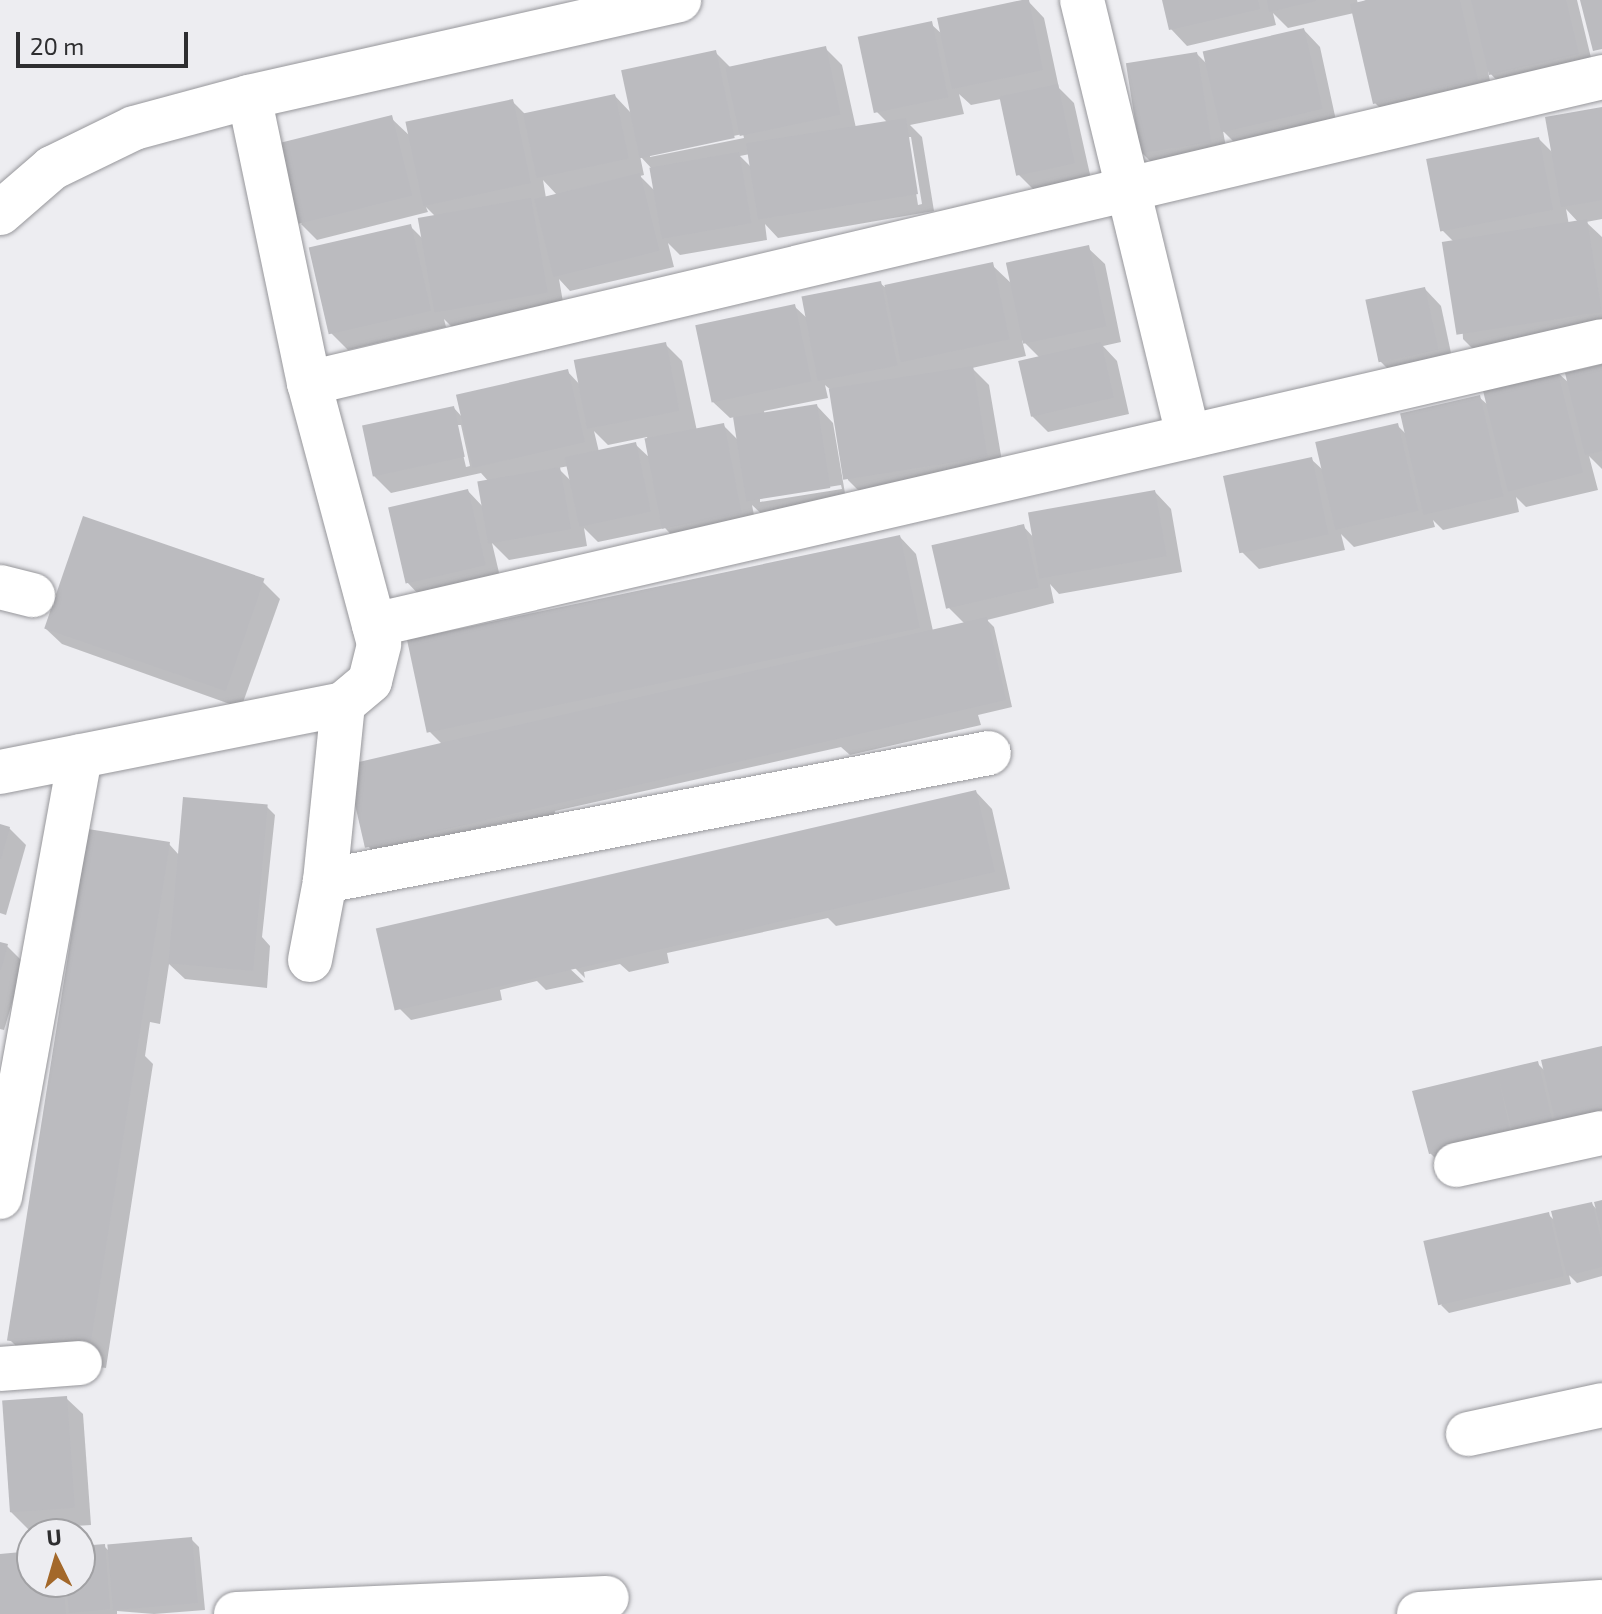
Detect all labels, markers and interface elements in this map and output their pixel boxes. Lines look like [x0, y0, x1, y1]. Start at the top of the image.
scale bar [20, 16, 192, 66]
text: 20 m [30, 31, 84, 60]
north arrow [16, 1518, 96, 1598]
text: U [45, 1522, 63, 1550]

